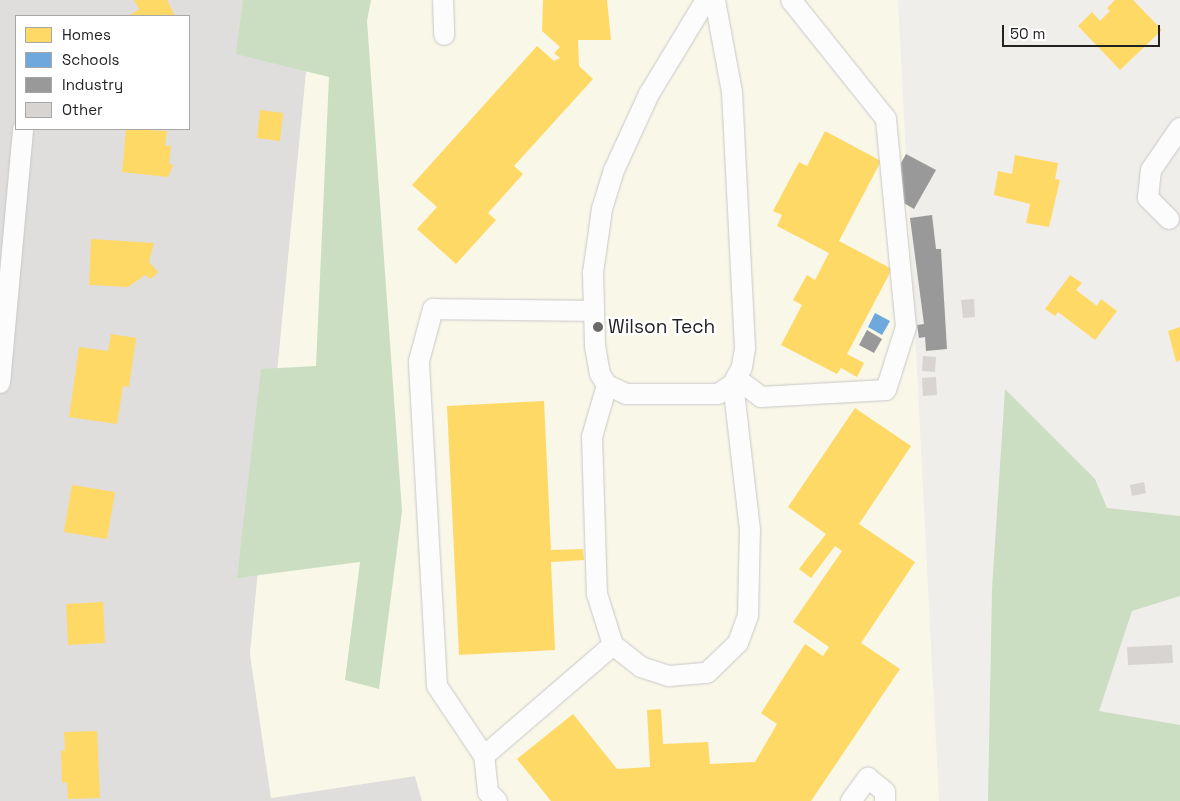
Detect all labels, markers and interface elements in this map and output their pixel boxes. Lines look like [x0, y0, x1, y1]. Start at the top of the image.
legend [15, 15, 190, 130]
scale bar [1005, 15, 1162, 47]
text: 50 m [1010, 24, 1045, 43]
text: Homes [62, 25, 111, 44]
text: Schools [62, 50, 119, 69]
text: Industry [62, 75, 123, 94]
text: Other [62, 100, 103, 119]
place label: Wilson Tech [608, 316, 716, 338]
marker: Wilson Tech [592, 321, 604, 333]

